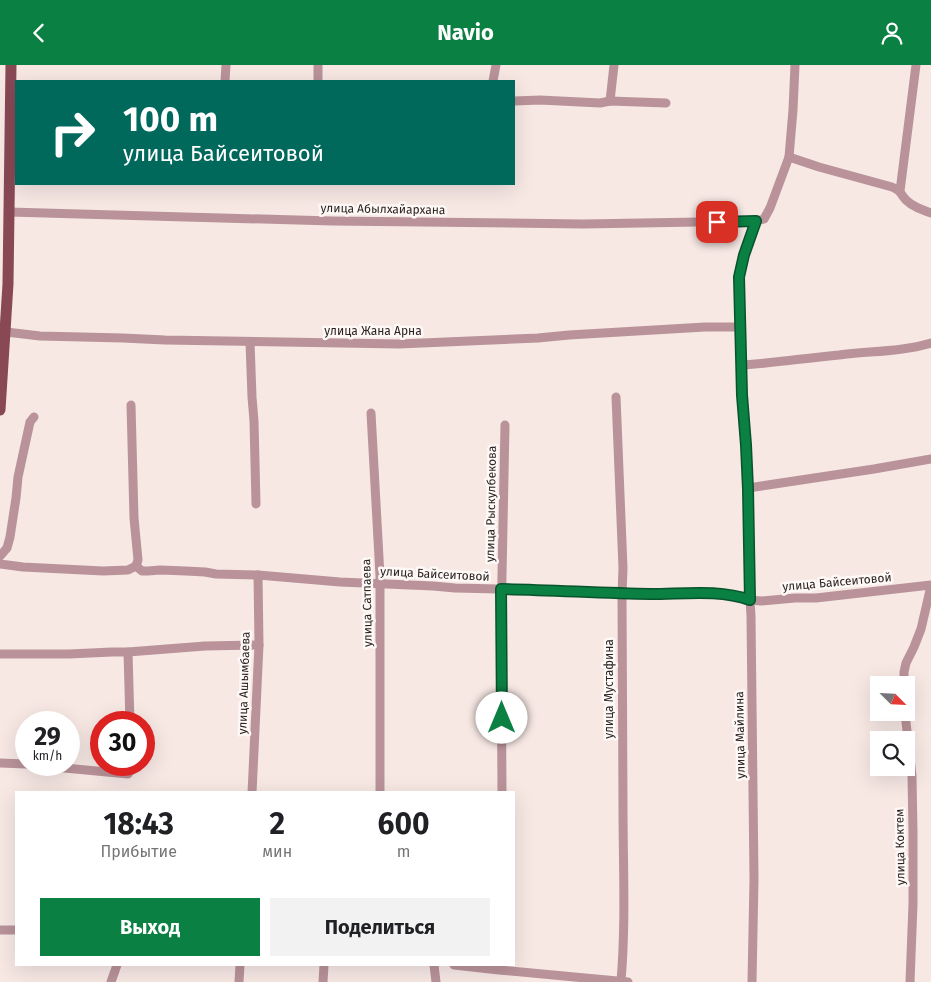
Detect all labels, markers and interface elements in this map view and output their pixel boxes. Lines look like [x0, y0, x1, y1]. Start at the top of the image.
icon: back [25, 19, 53, 47]
text: Navio [437, 19, 494, 46]
icon: person [878, 19, 906, 47]
text: 100 m [123, 98, 218, 140]
icon: right [40, 100, 105, 165]
text: улица Байсеитовой [123, 140, 324, 167]
street label: улица Абылхайархана [320, 201, 446, 217]
pin [696, 201, 738, 243]
icon: arrive [703, 208, 731, 236]
street label: улица Жана Арна [324, 324, 422, 338]
street label: улица Рыскулбекова [483, 446, 499, 562]
street label: улица Сатпаева [359, 559, 375, 647]
street label: улица Байсеитовой [380, 564, 490, 584]
street label: улица Байсеитовой [782, 570, 892, 594]
street label: улица Ашымбаева [235, 631, 253, 735]
street label: улица Мустафина [602, 639, 616, 739]
north arrow [870, 676, 915, 721]
map controls [870, 676, 915, 776]
position arrow [475, 691, 527, 743]
street label: улица Майлина [732, 691, 748, 779]
speed limit sign: 30 [90, 711, 155, 776]
text: 29 [34, 722, 61, 752]
button: search [870, 731, 915, 776]
text: km/h [33, 749, 62, 763]
text: 18:43 [103, 806, 174, 842]
text: 2 [269, 806, 285, 842]
text: 600 [378, 806, 430, 842]
street label: улица Коктем [892, 809, 908, 885]
text: Прибытие [100, 842, 177, 861]
text: мин [262, 842, 292, 861]
text: m [397, 842, 410, 861]
button: Выход [40, 898, 260, 956]
button: Поделиться [270, 898, 490, 956]

